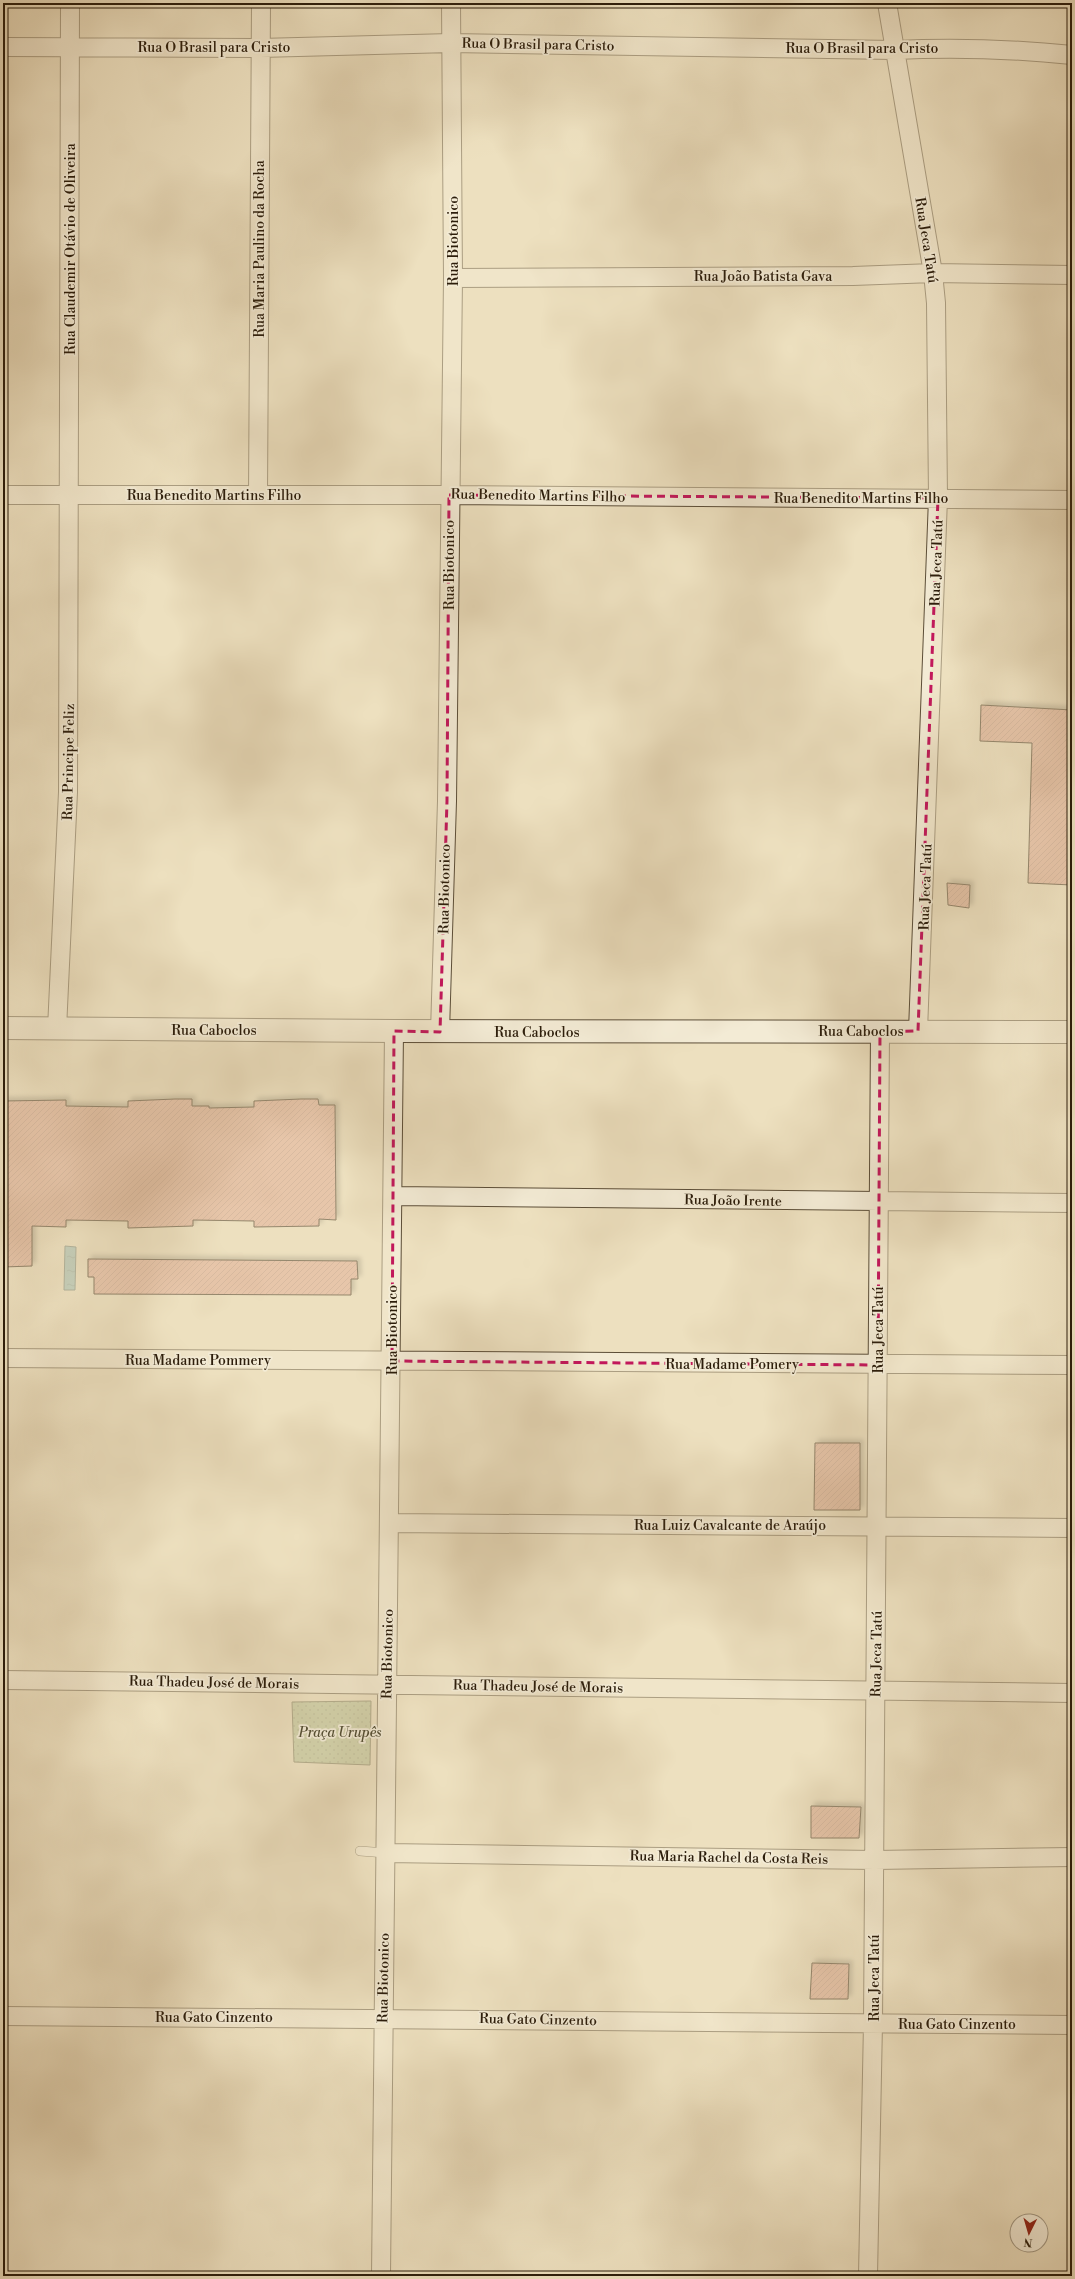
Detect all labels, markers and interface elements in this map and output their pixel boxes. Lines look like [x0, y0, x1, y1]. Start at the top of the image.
street label: Rua O Brasil para Cristo [461, 35, 615, 55]
street label: Rua O Brasil para Cristo [138, 39, 291, 57]
street label: Rua O Brasil para Cristo [786, 40, 939, 58]
street label: Rua Claudemir Otávio de Oliveira [62, 142, 80, 355]
street label: Rua Maria Paulino da Rocha [251, 159, 269, 338]
street label: Rua Biotonico [445, 196, 463, 286]
street label: Rua Jeca Tatú [910, 196, 942, 284]
street label: Rua João Batista Gava [694, 268, 833, 286]
street label: Rua Benedito Martins Filho [450, 485, 626, 507]
street label: Rua Benedito Martins Filho [127, 487, 302, 505]
street label: Rua Benedito Martins Filho [774, 490, 949, 508]
street label: Rua Jeca Tatú [926, 519, 948, 607]
street label: Rua Biotonico [441, 520, 459, 610]
street label: Rua Principe Feliz [59, 703, 79, 821]
street label: Rua Jeca Tatú [915, 843, 937, 931]
street label: Rua Biotonico [435, 844, 455, 934]
street label: Rua Caboclos [171, 1022, 257, 1040]
street label: Rua Caboclos [818, 1023, 904, 1041]
street label: Rua Caboclos [494, 1024, 580, 1042]
street label: Rua João Irente [684, 1191, 782, 1211]
street label: Rua Biotonico [384, 1285, 402, 1375]
street label: Rua Jeca Tatú [870, 1287, 888, 1373]
street label: Rua Madame Pommery [125, 1352, 271, 1370]
street label: Rua Madame Pomery [665, 1356, 799, 1374]
street label: Rua Luiz Cavalcante de Araújo [634, 1517, 826, 1535]
street label: Rua Biotonico [378, 1609, 398, 1699]
street label: Rua Jeca Tatú [867, 1610, 887, 1698]
street label: Rua Thadeu José de Morais [129, 1673, 299, 1693]
street label: Rua Thadeu José de Morais [453, 1677, 623, 1697]
park label: Praça Urupês [297, 1724, 382, 1742]
street label: Rua Maria Rachel da Costa Reis [629, 1847, 828, 1869]
street label: Rua Biotonico [374, 1933, 394, 2023]
street label: Rua Jeca Tatú [866, 1935, 884, 2021]
street label: Rua Gato Cinzento [155, 2009, 273, 2027]
street label: Rua Gato Cinzento [479, 2010, 597, 2030]
street label: Rua Gato Cinzento [898, 2016, 1016, 2034]
north arrow [1009, 2213, 1049, 2253]
text: N [1023, 2235, 1033, 2249]

